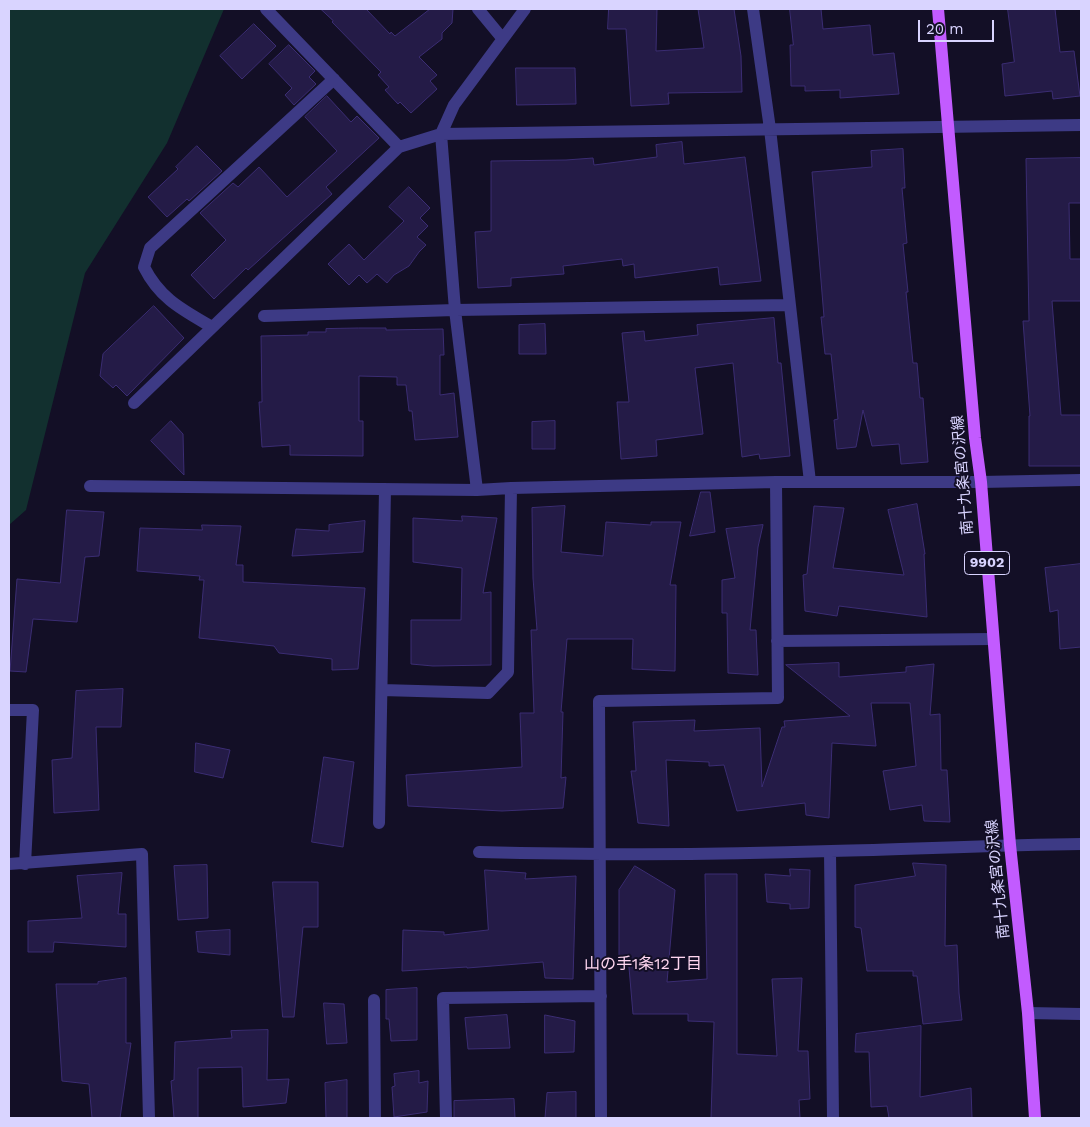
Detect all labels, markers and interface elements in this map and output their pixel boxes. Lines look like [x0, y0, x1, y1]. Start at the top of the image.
scale bar [920, 10, 996, 42]
text: 20 m [926, 20, 964, 38]
street label: 南十九条宮の沢線 [949, 414, 977, 536]
road number: 9902 [964, 552, 1010, 574]
street label: 南十九条宮の沢線 [983, 818, 1013, 940]
district label: 山の手1条12丁目 [584, 954, 702, 974]

